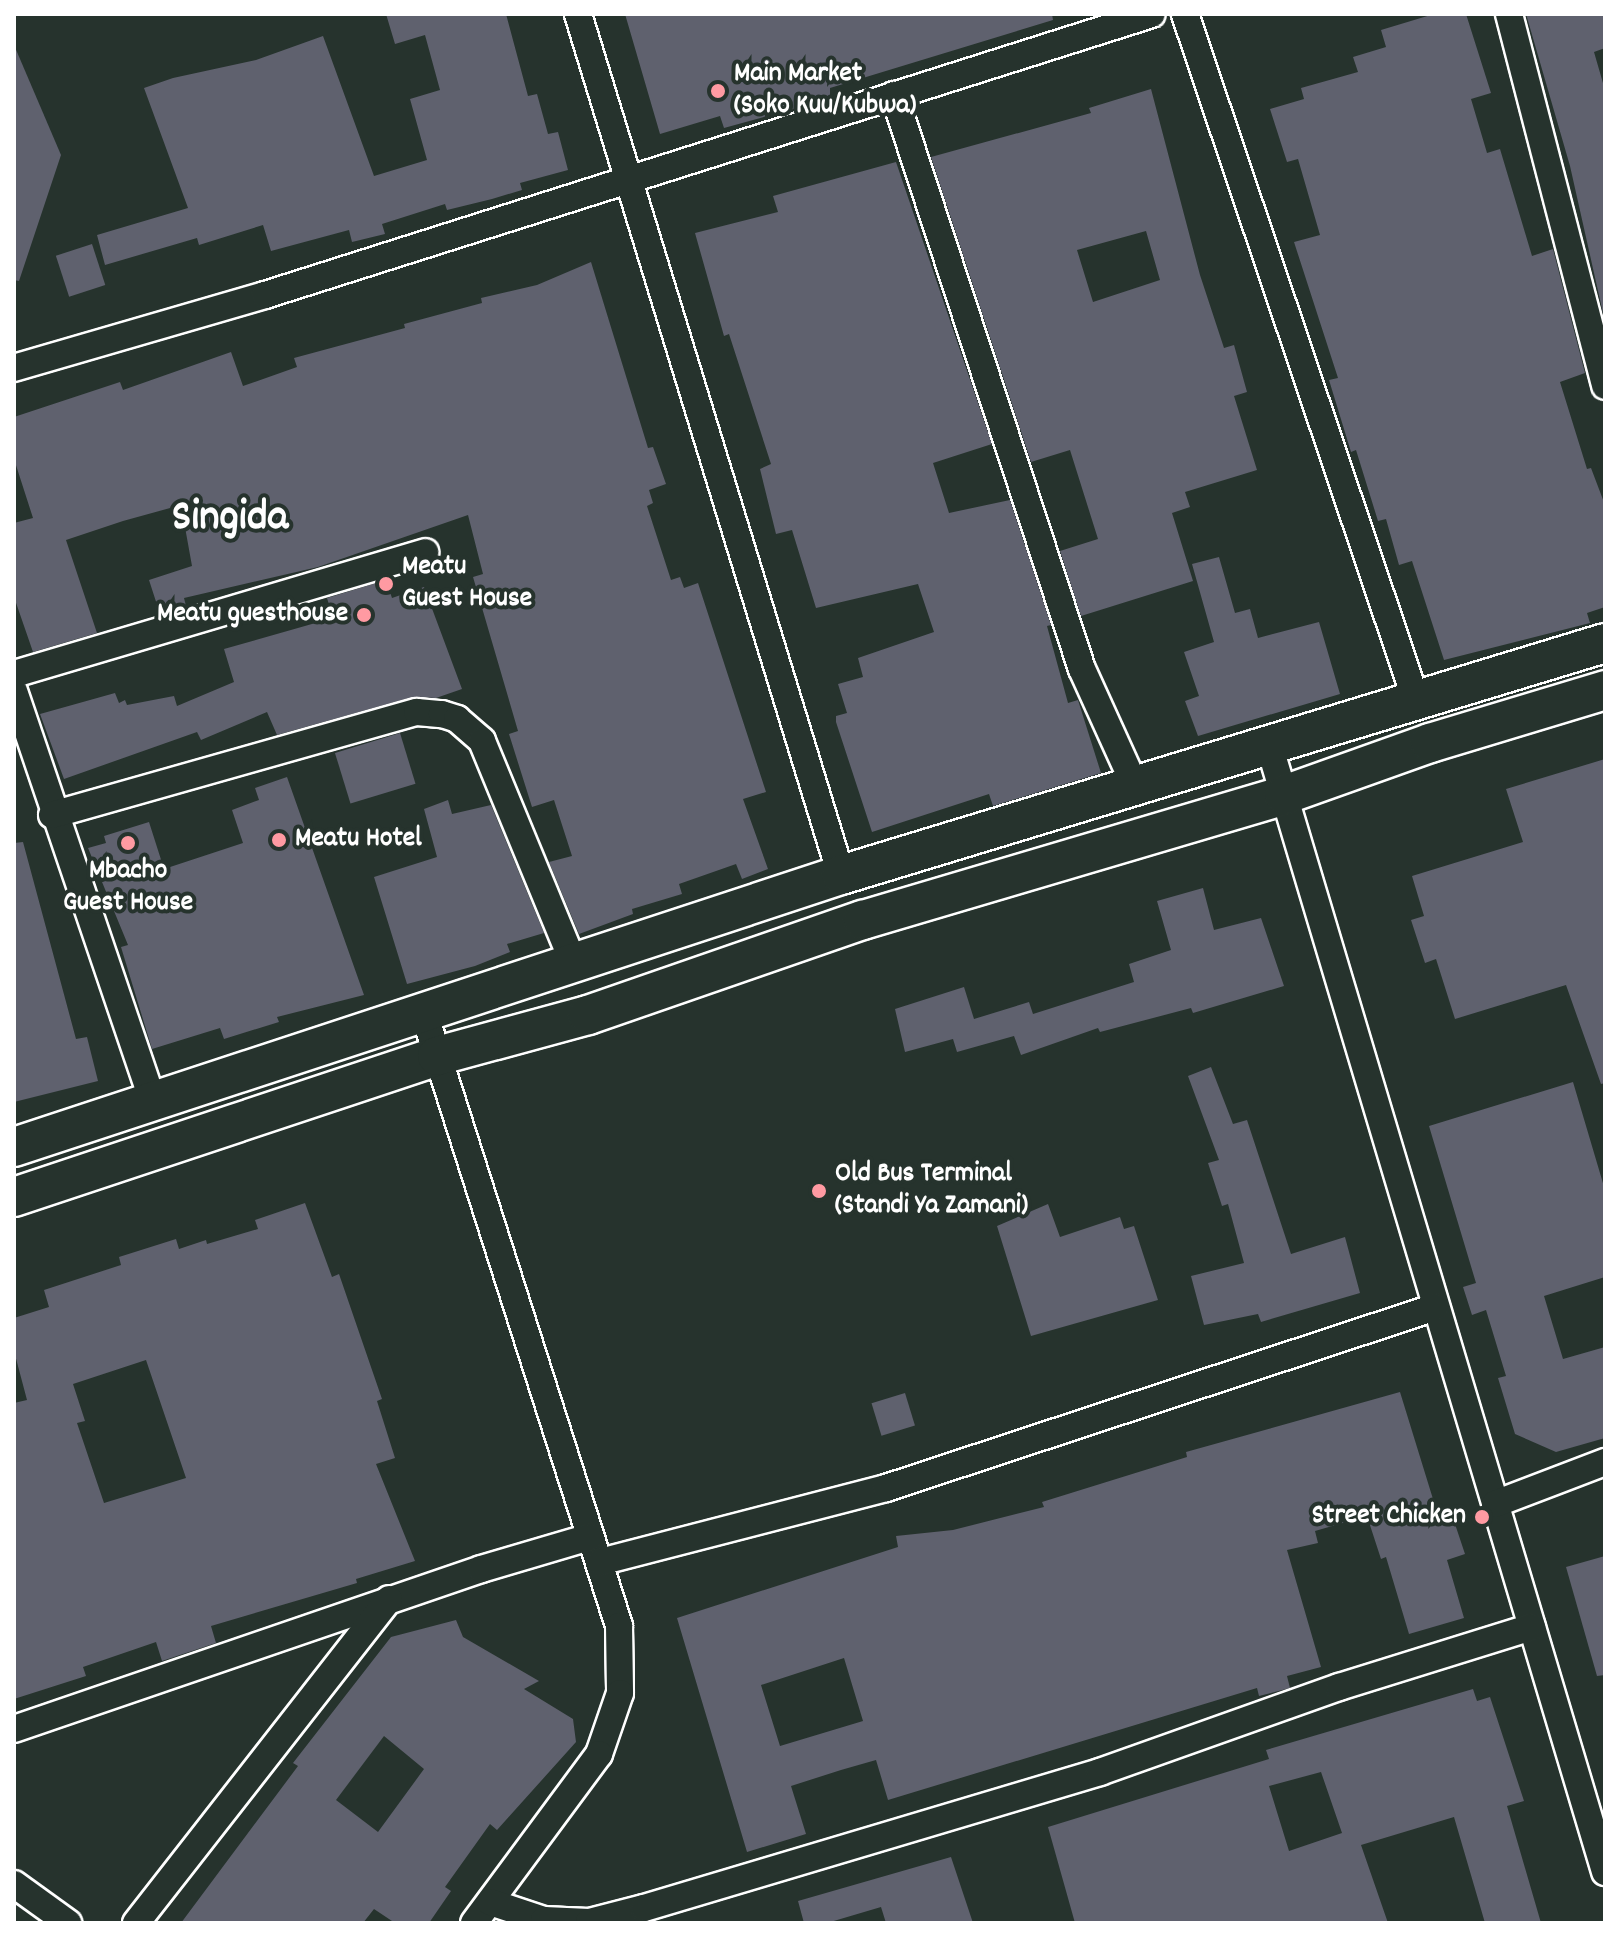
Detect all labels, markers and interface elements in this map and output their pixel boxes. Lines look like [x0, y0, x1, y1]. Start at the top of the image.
place label: Main Market (Soko Kuu/Kubwa) [734, 58, 917, 124]
marker: Main Market (Soko Kuu/Kubwa) [709, 82, 727, 100]
district label: Singida [172, 494, 288, 546]
place label: Meatu Guest House [402, 551, 532, 617]
marker: Meatu Guest House [377, 575, 395, 593]
place label: Meatu guesthouse [157, 598, 348, 632]
marker: Meatu guesthouse [355, 606, 373, 624]
place label: Meatu Hotel [295, 823, 422, 857]
marker: Meatu Hotel [270, 831, 288, 849]
marker: Mbacho Guest House [119, 834, 137, 852]
place label: Mbacho Guest House [63, 855, 193, 921]
place label: Old Bus Terminal (Standi Ya Zamani) [835, 1158, 1028, 1224]
marker: Old Bus Terminal (Standi Ya Zamani) [810, 1182, 828, 1200]
place label: Street Chicken [1312, 1500, 1466, 1534]
marker: Street Chicken [1473, 1508, 1491, 1526]

